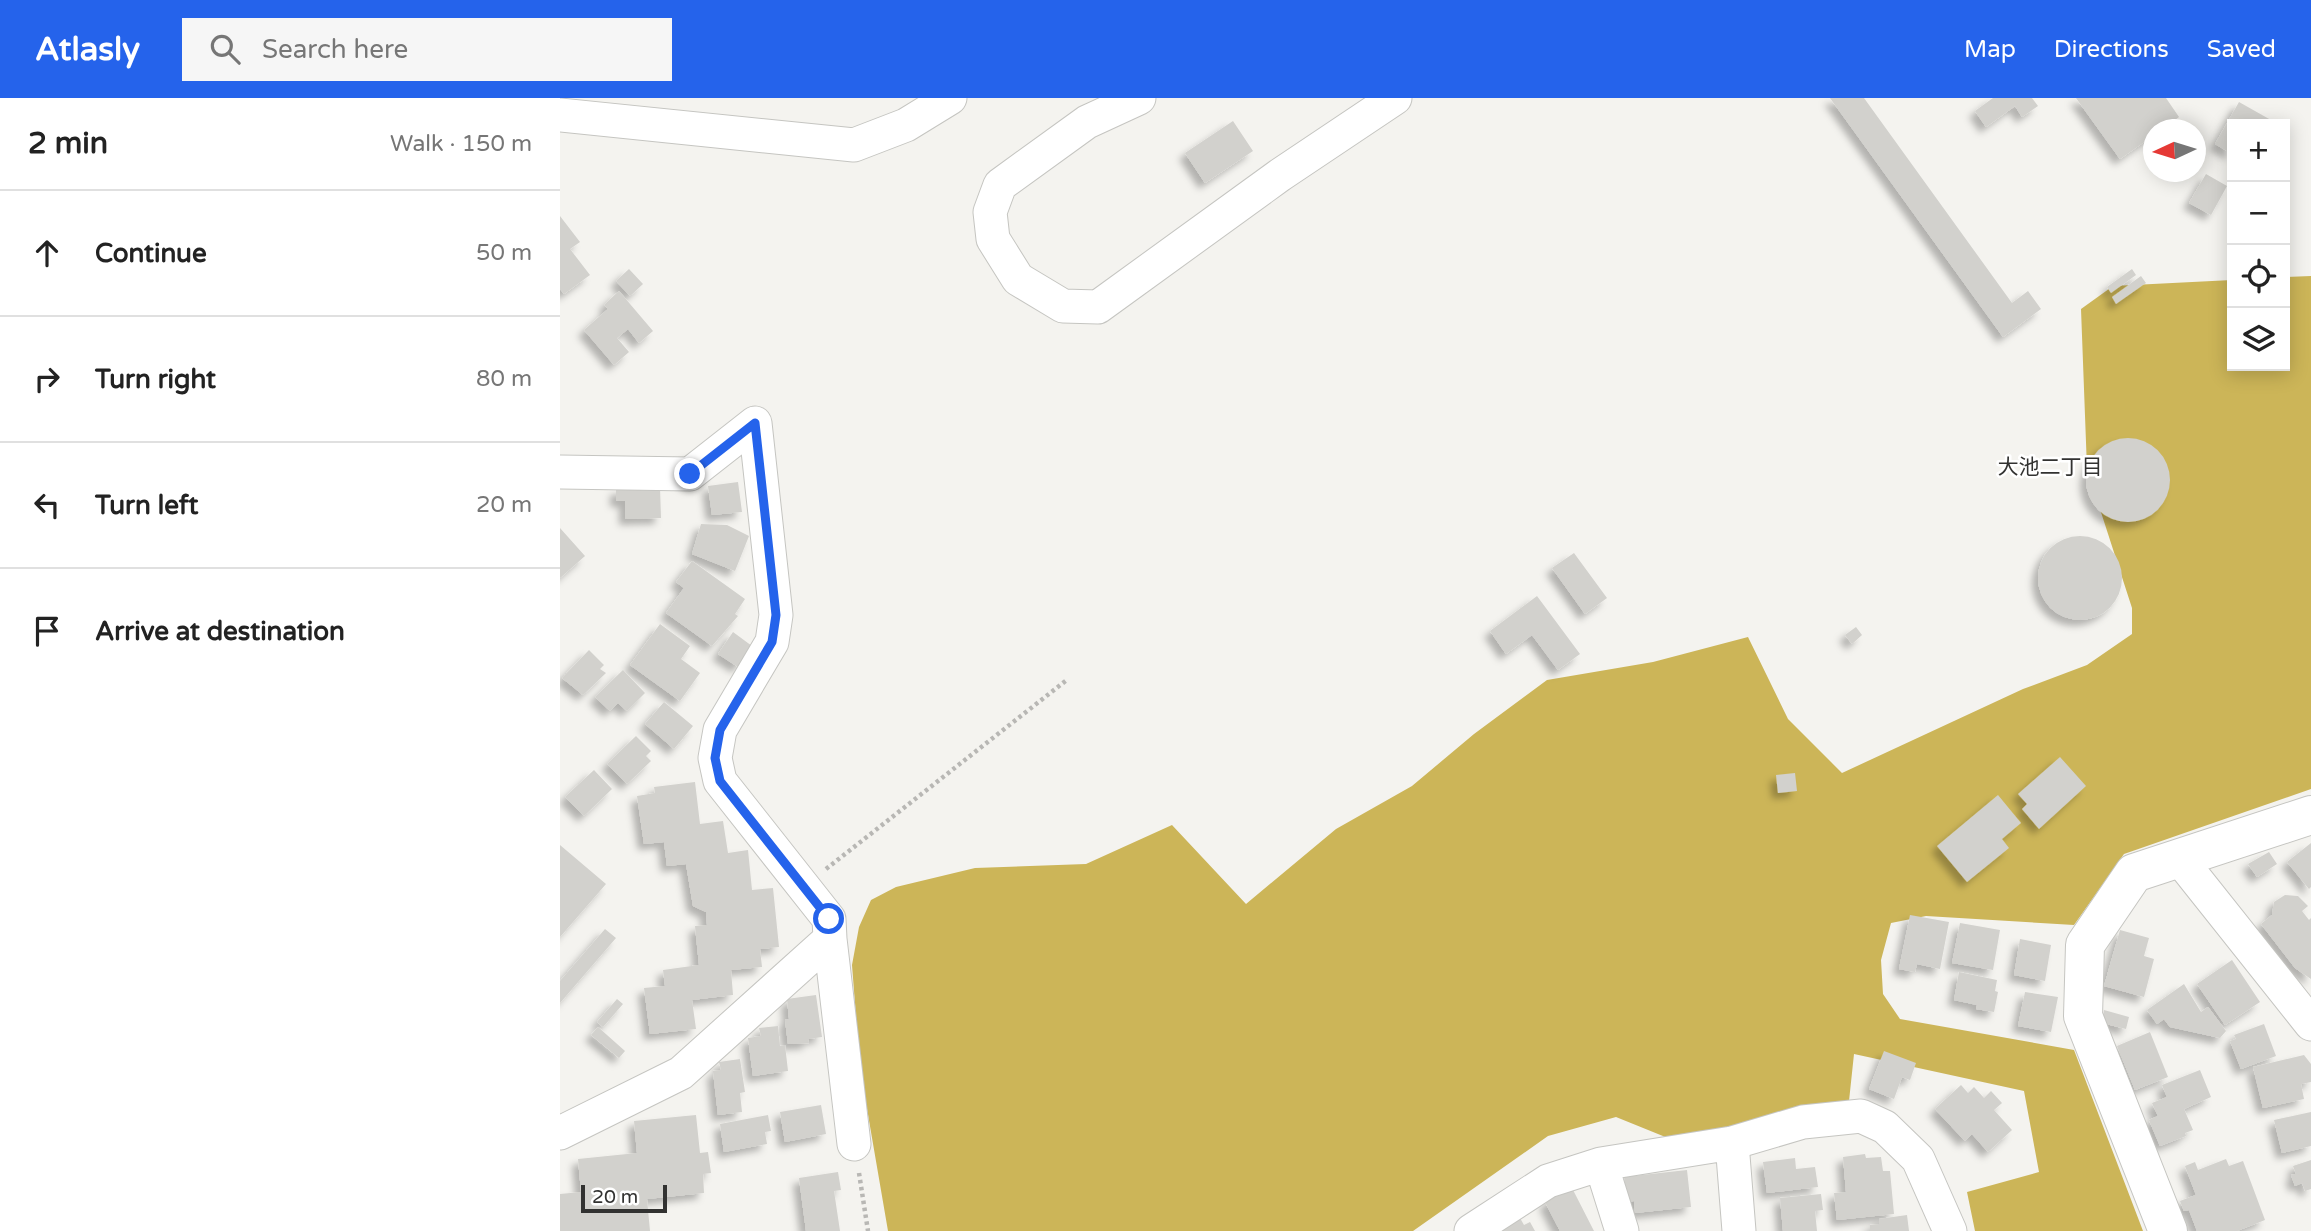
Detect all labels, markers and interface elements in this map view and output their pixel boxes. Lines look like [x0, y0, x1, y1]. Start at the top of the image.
search box [182, 18, 672, 81]
text: Atlasly [35, 30, 140, 69]
icon: search [206, 30, 244, 68]
text: Search here [262, 34, 408, 65]
text: Map [1964, 35, 2016, 64]
text: Directions [2054, 35, 2169, 64]
text: Saved [2207, 35, 2276, 64]
north arrow [2143, 119, 2206, 182]
map controls [2227, 119, 2290, 371]
button: + [2227, 119, 2290, 182]
text: 2 min [28, 125, 108, 162]
text: Walk · 150 m [390, 130, 532, 158]
button: − [2227, 182, 2290, 245]
icon: ahead [28, 234, 66, 272]
text: Continue [95, 238, 207, 269]
text: 50 m [476, 239, 532, 267]
button: locate [2227, 245, 2290, 308]
button: layers [2227, 308, 2290, 371]
icon: right [28, 360, 66, 398]
text: Turn right [95, 364, 216, 395]
text: 80 m [476, 365, 532, 393]
district label: 大池二丁目 [1998, 455, 2103, 480]
route end [674, 458, 705, 489]
icon: left [28, 486, 66, 524]
text: Turn left [95, 490, 198, 521]
text: 20 m [476, 491, 532, 519]
icon: arrive [28, 612, 66, 650]
text: Arrive at destination [95, 616, 345, 647]
route start [813, 903, 844, 934]
scale bar [581, 1182, 667, 1214]
text: 20 m [592, 1186, 638, 1208]

